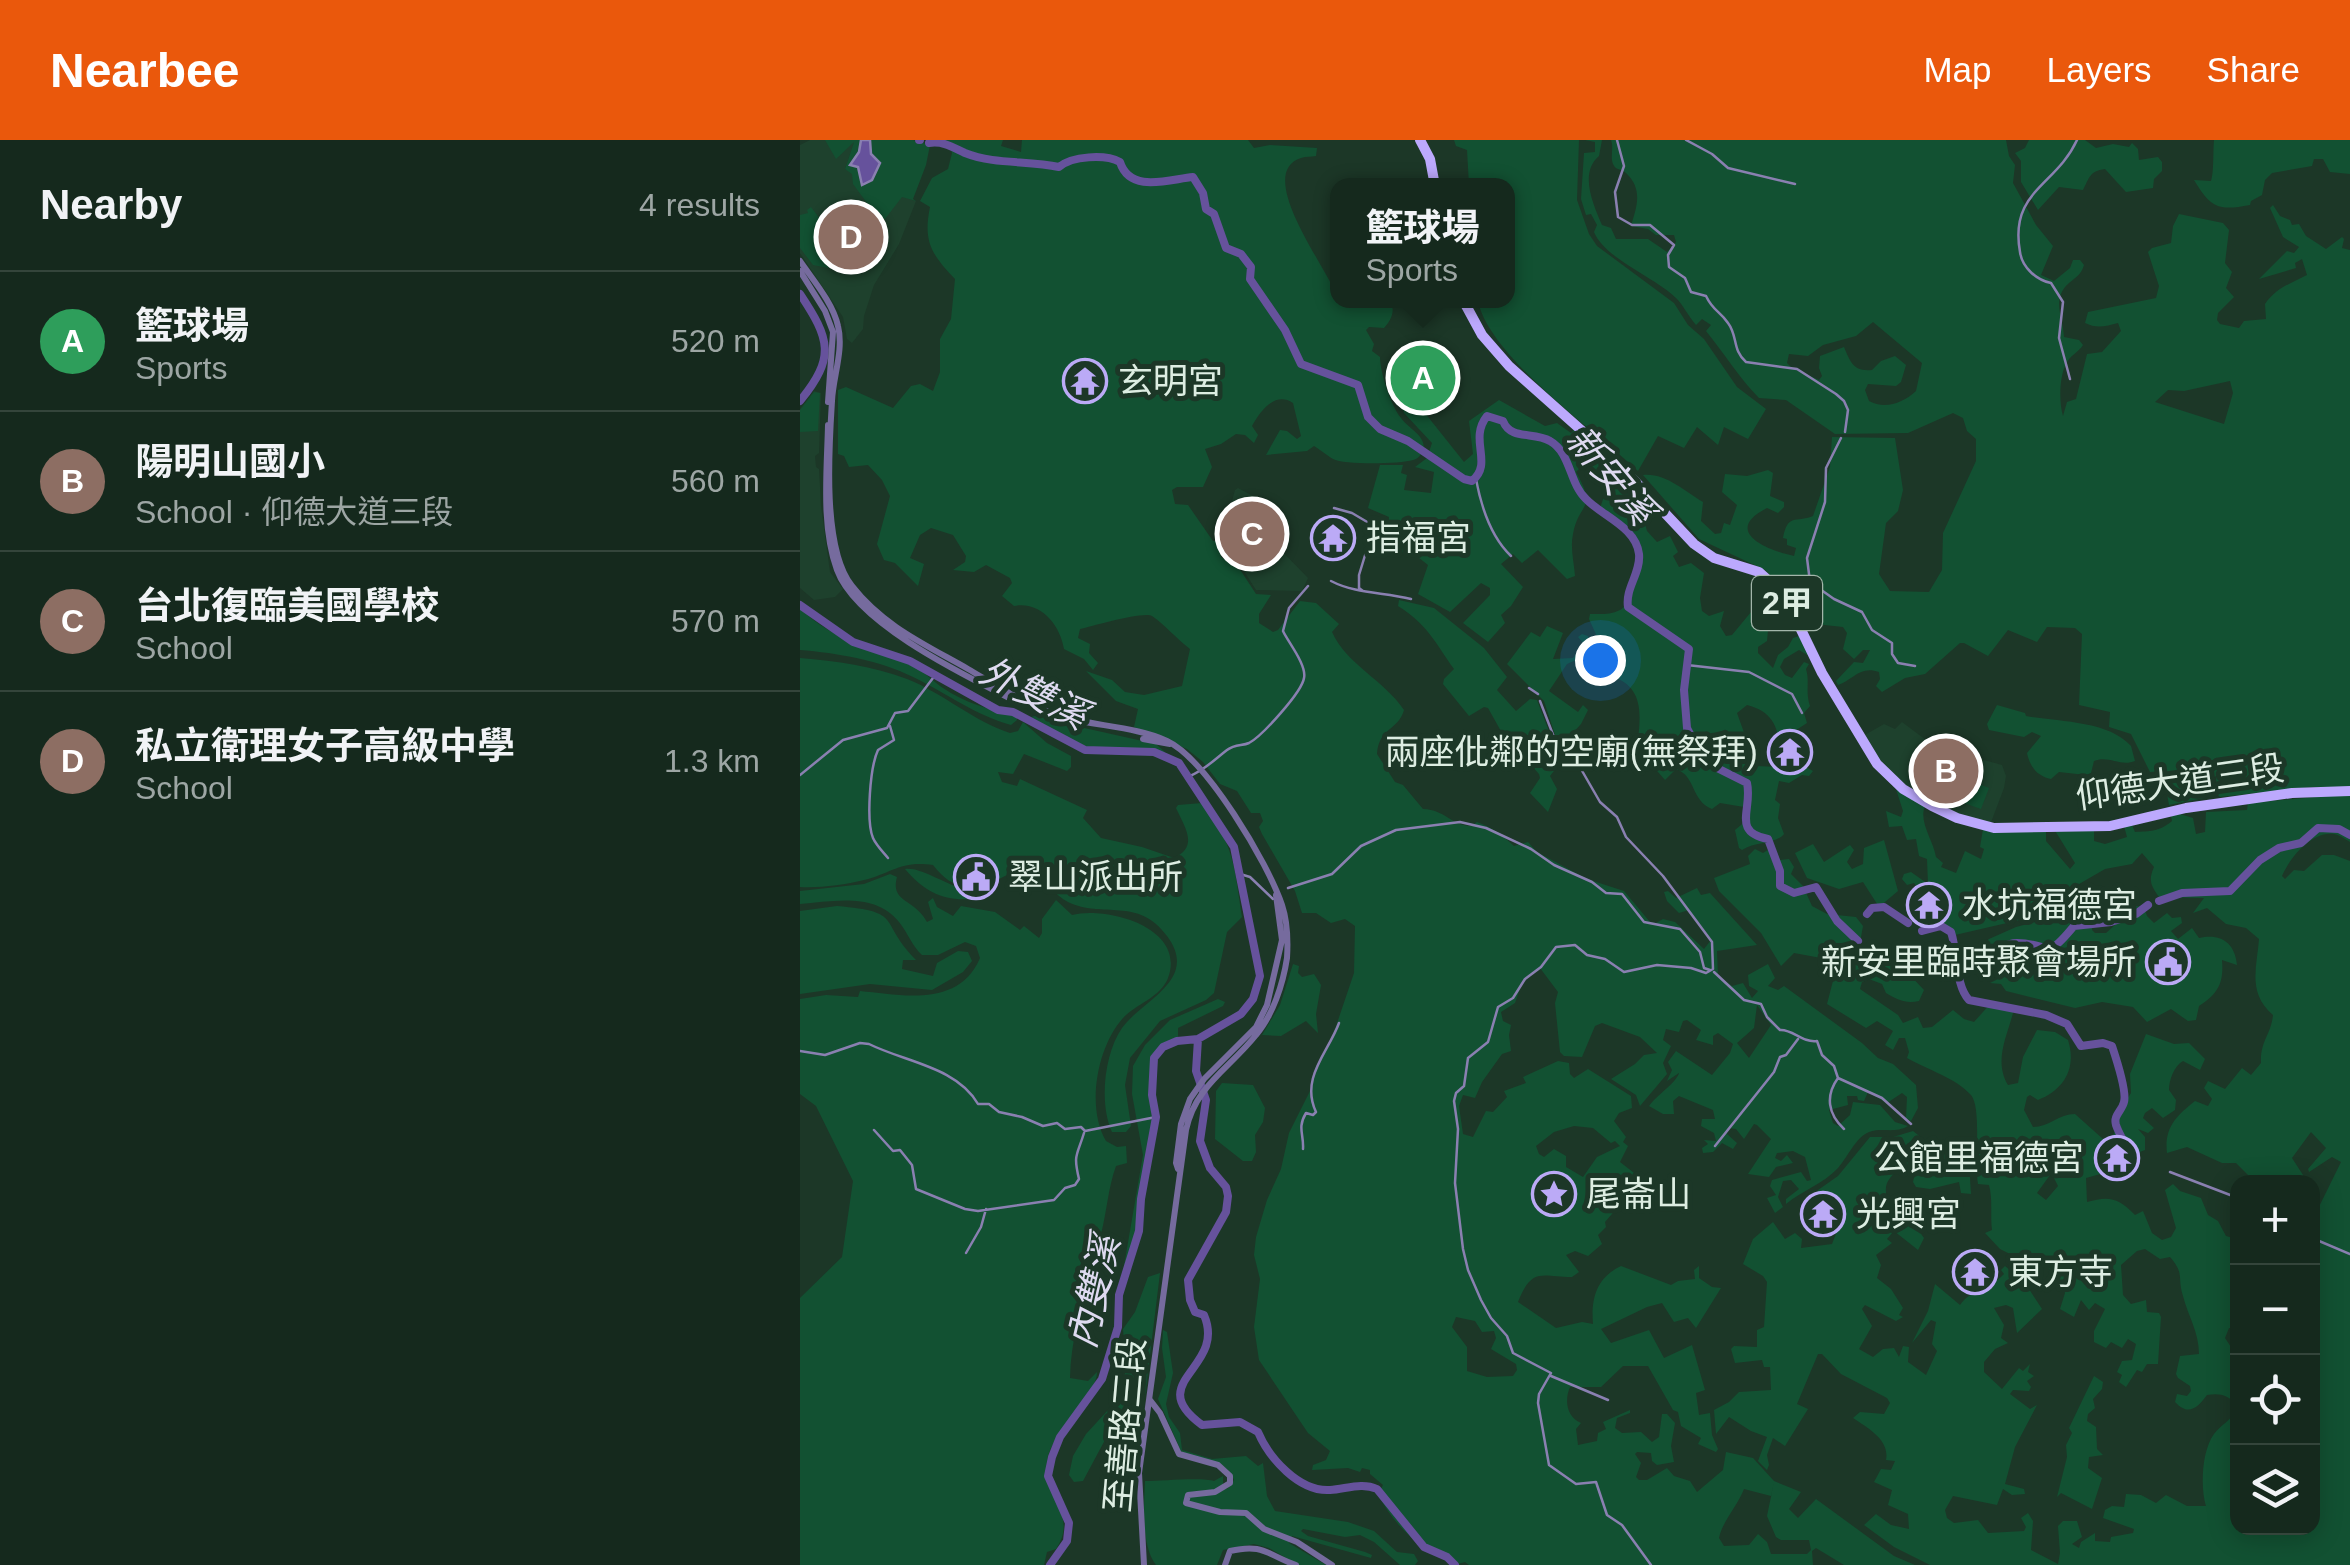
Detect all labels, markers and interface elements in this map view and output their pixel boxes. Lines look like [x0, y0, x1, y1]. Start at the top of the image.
text: Nearbee [50, 44, 239, 97]
text: Map [1923, 50, 1992, 89]
text: Layers [2047, 50, 2152, 89]
text: Share [2207, 50, 2300, 89]
popup [1330, 178, 1515, 308]
text: Nearby [40, 181, 182, 228]
text: 4 results [639, 187, 760, 223]
pin: D [818, 199, 884, 274]
text: 籃球場 [1365, 207, 1480, 249]
text: Sports [1365, 252, 1458, 288]
text: 籃球場 [135, 305, 249, 347]
text: A [61, 323, 84, 359]
text: 520 m [671, 323, 760, 359]
pin: A [1390, 340, 1456, 416]
text: Sports [135, 350, 227, 386]
temple icon: 玄明宮 [1062, 358, 1108, 404]
place label: 玄明宮 [1118, 361, 1223, 400]
water label: 新安溪 [1558, 418, 1667, 536]
text: 陽明山國小 [135, 441, 325, 483]
text: B [61, 463, 84, 499]
text: 560 m [671, 463, 760, 499]
text: School · 仰德大道三段 [135, 494, 453, 530]
pin: C [1220, 496, 1284, 572]
temple icon: 指福宮 [1310, 515, 1356, 561]
place label: 指福宮 [1366, 518, 1471, 557]
road number: 2甲 [1752, 576, 1822, 630]
text: 台北復臨美國學校 [135, 585, 439, 627]
text: C [61, 603, 84, 639]
text: 570 m [671, 603, 760, 639]
text: School [135, 630, 233, 666]
your location [1575, 635, 1626, 686]
water label: 外雙溪 [974, 649, 1099, 739]
text: 私立衛理女子高級中學 [135, 725, 515, 767]
temple icon: 兩座仳鄰的空廟(無祭拜) [1767, 729, 1813, 775]
place label: 兩座仳鄰的空廟(無祭拜) [1385, 732, 1758, 771]
pin: B [1914, 734, 1978, 808]
text: D [61, 743, 84, 779]
text: 1.3 km [664, 743, 760, 779]
street label: 仰德大道三段 [2073, 748, 2287, 815]
text: School [135, 770, 233, 806]
public building icon: 翠山派出所 [953, 854, 999, 900]
place label: 翠山派出所 [1008, 857, 1183, 896]
temple icon: 水坑福德宮 [1906, 882, 1952, 928]
place label: 水坑福德宮 [1962, 885, 2137, 924]
public building icon: 新安里臨時聚會場所 [2145, 939, 2191, 985]
place label: 新安里臨時聚會場所 [1821, 942, 2136, 981]
temple icon: 公館里福德宮 [2094, 1135, 2140, 1181]
place label: 公館里福德宮 [1874, 1138, 2084, 1177]
place icon: 尾崙山 [1531, 1171, 1577, 1217]
place label: 尾崙山 [1586, 1174, 1691, 1213]
map controls [2230, 1175, 2320, 1535]
button: + [2230, 1175, 2320, 1265]
temple icon: 光興宮 [1800, 1191, 1846, 1237]
place label: 光興宮 [1856, 1194, 1961, 1233]
water label: 內雙溪 [1061, 1227, 1128, 1352]
temple icon: 東方寺 [1952, 1249, 1998, 1295]
place label: 東方寺 [2008, 1252, 2113, 1291]
button: − [2230, 1265, 2320, 1355]
street label: 至善路三段 [1097, 1336, 1152, 1514]
button: locate [2230, 1355, 2320, 1445]
button: layers [2230, 1445, 2320, 1535]

